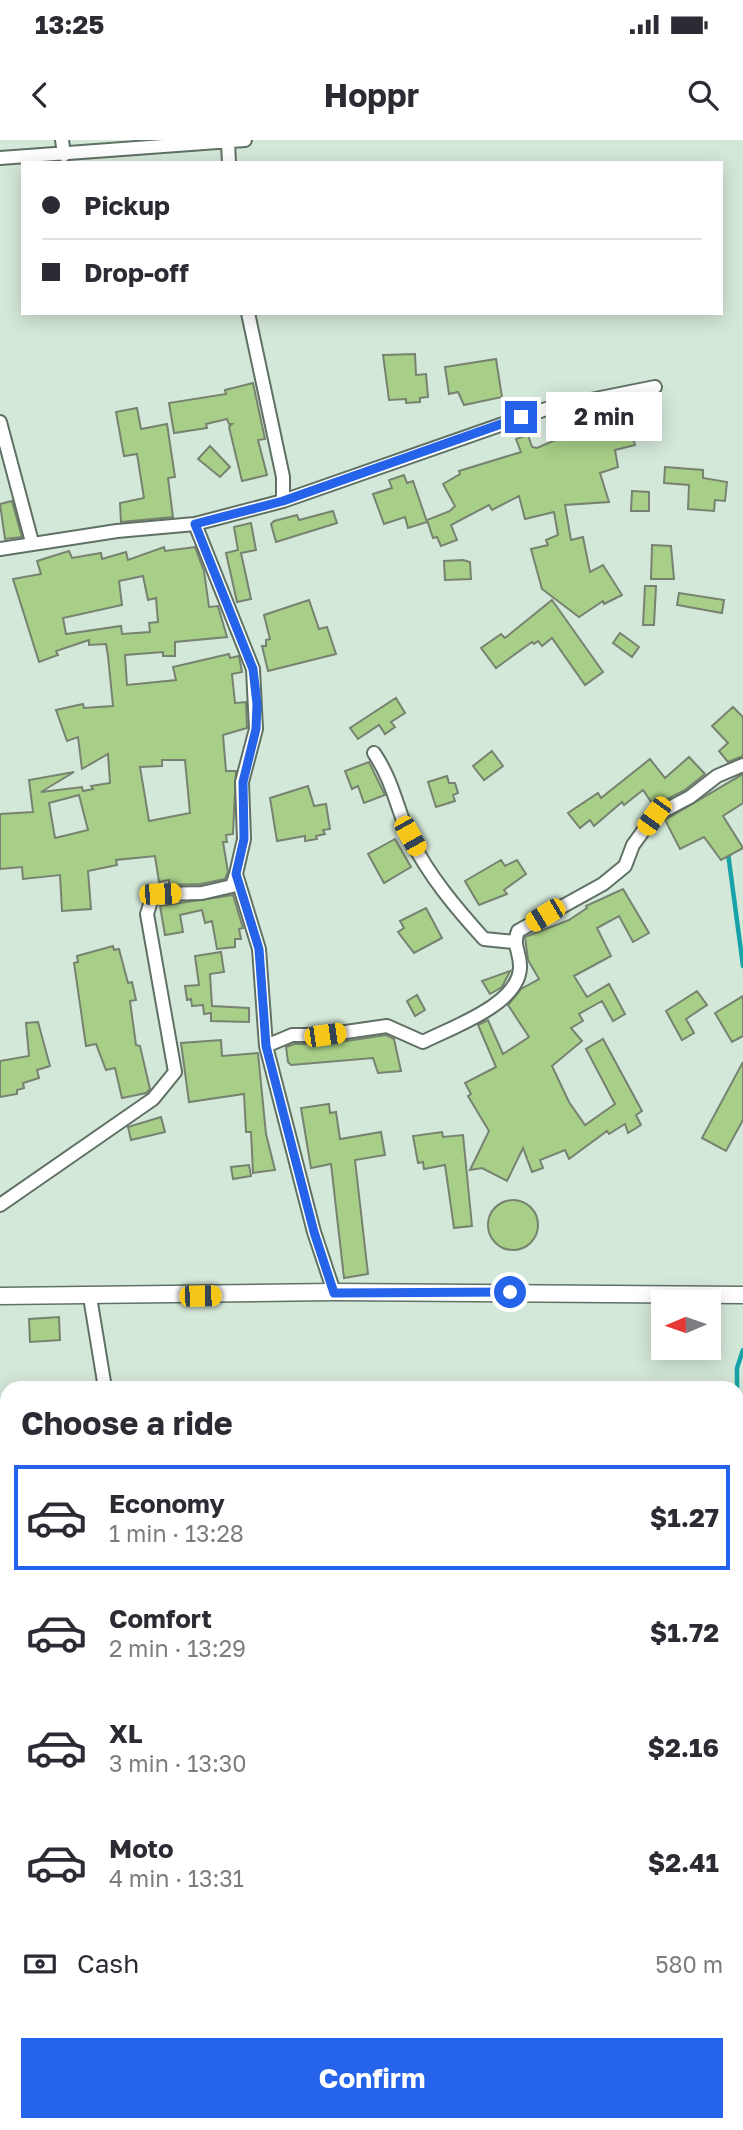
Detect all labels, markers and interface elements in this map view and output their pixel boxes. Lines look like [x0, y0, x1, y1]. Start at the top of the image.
text: 13:25 [35, 9, 104, 40]
icon: back [21, 76, 59, 114]
text: Hoppr [324, 76, 419, 114]
icon: search [684, 76, 722, 114]
text: Pickup [84, 190, 170, 221]
text: Drop-off [84, 257, 189, 288]
callout: 2 min [546, 392, 661, 442]
route end [505, 401, 537, 433]
text: 2 min [574, 402, 634, 430]
car [634, 793, 675, 839]
car [391, 813, 430, 859]
car [139, 883, 182, 905]
car [522, 895, 569, 935]
car [303, 1022, 348, 1048]
route start [494, 1276, 526, 1308]
car [179, 1285, 222, 1307]
north arrow [651, 1290, 721, 1360]
map controls [651, 1290, 721, 1360]
text: Choose a ride [21, 1404, 233, 1442]
icon: car [25, 1486, 88, 1549]
text: Economy [109, 1488, 225, 1519]
text: $1.27 [650, 1502, 719, 1533]
text: 1 min · 13:28 [109, 1519, 244, 1547]
icon: car [25, 1601, 88, 1664]
text: Comfort [109, 1603, 212, 1634]
text: $1.72 [650, 1617, 719, 1648]
text: 2 min · 13:29 [109, 1634, 246, 1662]
icon: car [25, 1716, 88, 1779]
text: XL [109, 1718, 143, 1749]
text: $2.16 [647, 1732, 719, 1763]
text: 3 min · 13:30 [109, 1749, 247, 1777]
icon: car [25, 1831, 88, 1894]
text: Moto [109, 1833, 174, 1864]
text: $2.41 [648, 1847, 719, 1878]
text: 4 min · 13:31 [109, 1864, 244, 1892]
icon: cash [21, 1945, 59, 1983]
text: Cash [77, 1948, 139, 1979]
text: 580 m [655, 1950, 723, 1978]
button: Confirm [21, 2038, 723, 2118]

